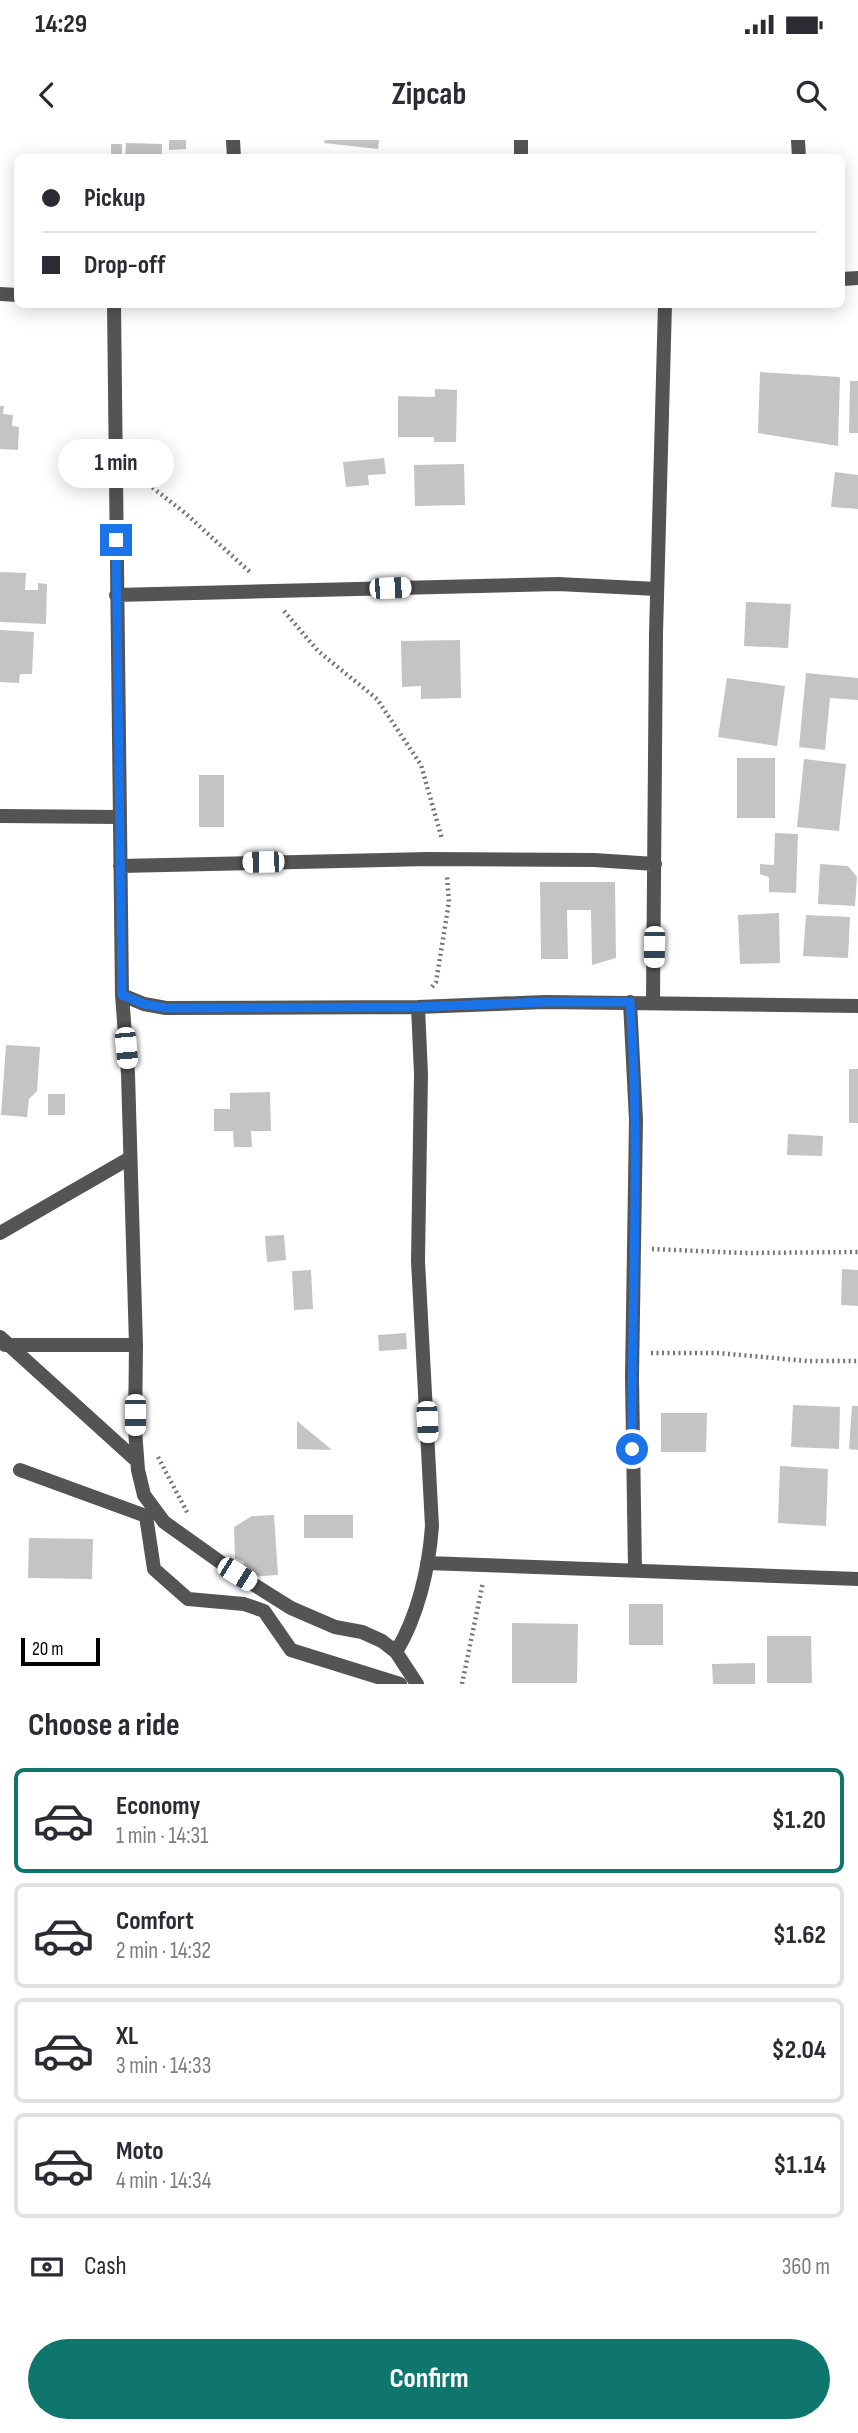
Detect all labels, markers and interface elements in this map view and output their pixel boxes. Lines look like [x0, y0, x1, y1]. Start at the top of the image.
text: 14:29 [35, 9, 87, 40]
text: Zipcab [392, 75, 466, 114]
icon: back [28, 76, 66, 114]
icon: search [792, 76, 830, 114]
text: Pickup [84, 183, 146, 214]
text: Drop-off [84, 250, 165, 281]
callout: 1 min [58, 438, 174, 488]
text: 1 min [95, 449, 137, 477]
route end [100, 524, 132, 556]
car [369, 577, 412, 599]
car [242, 851, 285, 873]
car [644, 926, 665, 968]
car [114, 1026, 139, 1070]
car [125, 1394, 146, 1436]
car [416, 1400, 439, 1444]
route start [616, 1433, 648, 1465]
car [214, 1554, 261, 1594]
scale bar [21, 1635, 100, 1667]
text: 20 m [32, 1638, 64, 1661]
text: Choose a ride [28, 1706, 180, 1745]
icon: car [32, 1789, 95, 1852]
text: Economy [116, 1791, 200, 1822]
text: $1.20 [772, 1805, 826, 1836]
text: 1 min · 14:31 [116, 1822, 208, 1850]
icon: car [32, 1904, 95, 1967]
text: Comfort [116, 1906, 194, 1937]
text: $1.62 [773, 1920, 826, 1951]
text: 2 min · 14:32 [116, 1937, 211, 1965]
icon: car [32, 2019, 95, 2082]
text: XL [116, 2021, 138, 2052]
text: $2.04 [772, 2035, 826, 2066]
text: 3 min · 14:33 [116, 2052, 211, 2080]
icon: car [32, 2134, 95, 2197]
text: Moto [116, 2136, 164, 2167]
text: $1.14 [773, 2150, 826, 2181]
text: 4 min · 14:34 [116, 2167, 211, 2195]
icon: cash [28, 2248, 66, 2286]
text: Cash [84, 2251, 127, 2282]
text: 360 m [782, 2253, 830, 2281]
button: Confirm [28, 2339, 830, 2419]

